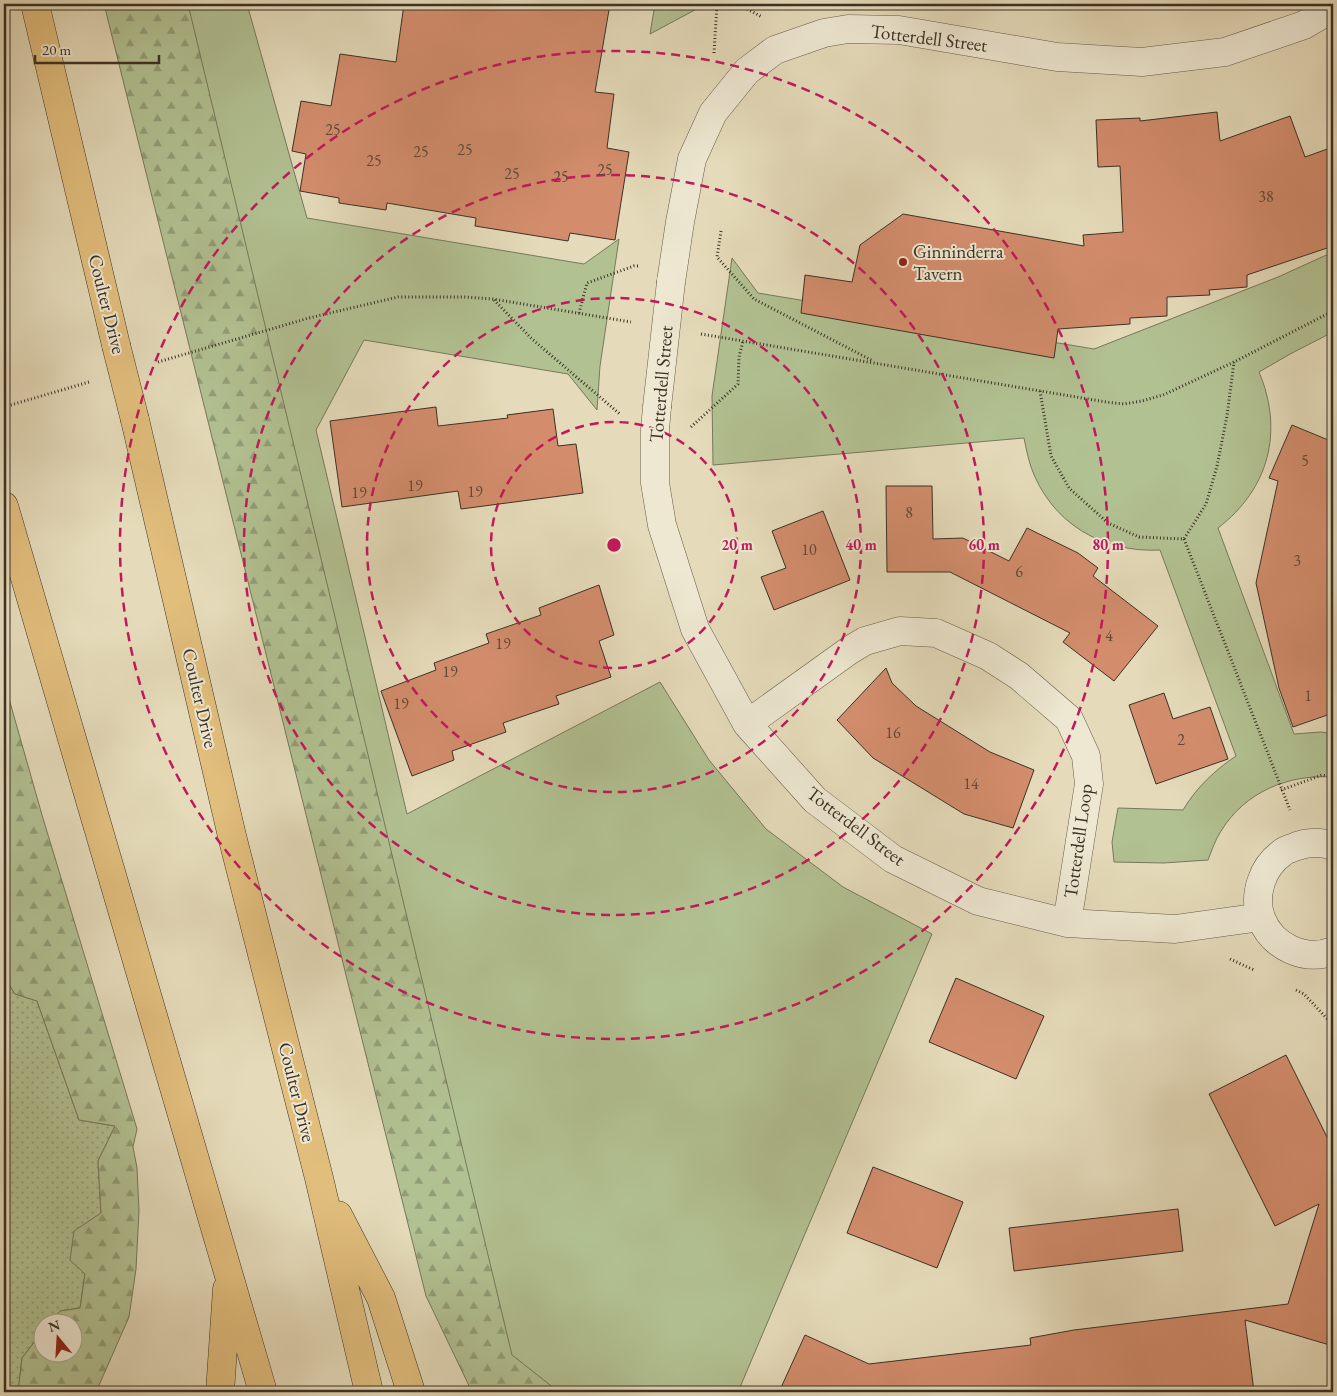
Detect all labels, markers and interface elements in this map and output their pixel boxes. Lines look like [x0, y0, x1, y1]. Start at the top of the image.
street label: Totterdell Street [869, 18, 989, 58]
scale bar [35, 32, 159, 64]
text: 20 m [42, 40, 71, 59]
house number: 25 [325, 119, 341, 140]
house number: 25 [457, 139, 473, 160]
house number: 25 [413, 141, 429, 162]
house number: 25 [366, 150, 382, 171]
house number: 25 [597, 159, 613, 180]
house number: 25 [504, 163, 520, 184]
house number: 25 [553, 166, 569, 187]
house number: 38 [1258, 186, 1274, 207]
place label: Ginninderra Tavern [913, 239, 1004, 286]
street label: Coulter Drive [83, 252, 131, 356]
marker: Ginninderra Tavern [897, 256, 909, 268]
street label: Totterdell Street [643, 324, 679, 444]
house number: 5 [1301, 450, 1309, 471]
house number: 19 [407, 475, 423, 496]
house number: 19 [467, 481, 483, 502]
house number: 19 [351, 482, 367, 503]
house number: 8 [905, 502, 913, 523]
text: 20 m [721, 535, 753, 554]
text: 40 m [845, 535, 877, 554]
text: 60 m [968, 535, 1000, 554]
text: 80 m [1092, 535, 1124, 554]
centre of rings [605, 536, 623, 554]
house number: 10 [801, 539, 817, 560]
house number: 3 [1293, 550, 1301, 571]
house number: 6 [1015, 561, 1023, 582]
house number: 4 [1105, 625, 1113, 646]
house number: 19 [495, 633, 511, 654]
street label: Coulter Drive [176, 646, 224, 750]
house number: 19 [442, 661, 458, 682]
house number: 1 [1304, 685, 1312, 706]
house number: 19 [393, 693, 409, 714]
house number: 16 [885, 722, 901, 743]
house number: 2 [1177, 729, 1185, 750]
house number: 14 [963, 773, 979, 794]
street label: Totterdell Street [802, 781, 910, 871]
street label: Totterdell Loop [1058, 782, 1098, 900]
street label: Coulter Drive [273, 1040, 321, 1144]
north arrow [32, 1314, 82, 1364]
text: N [46, 1315, 63, 1336]

